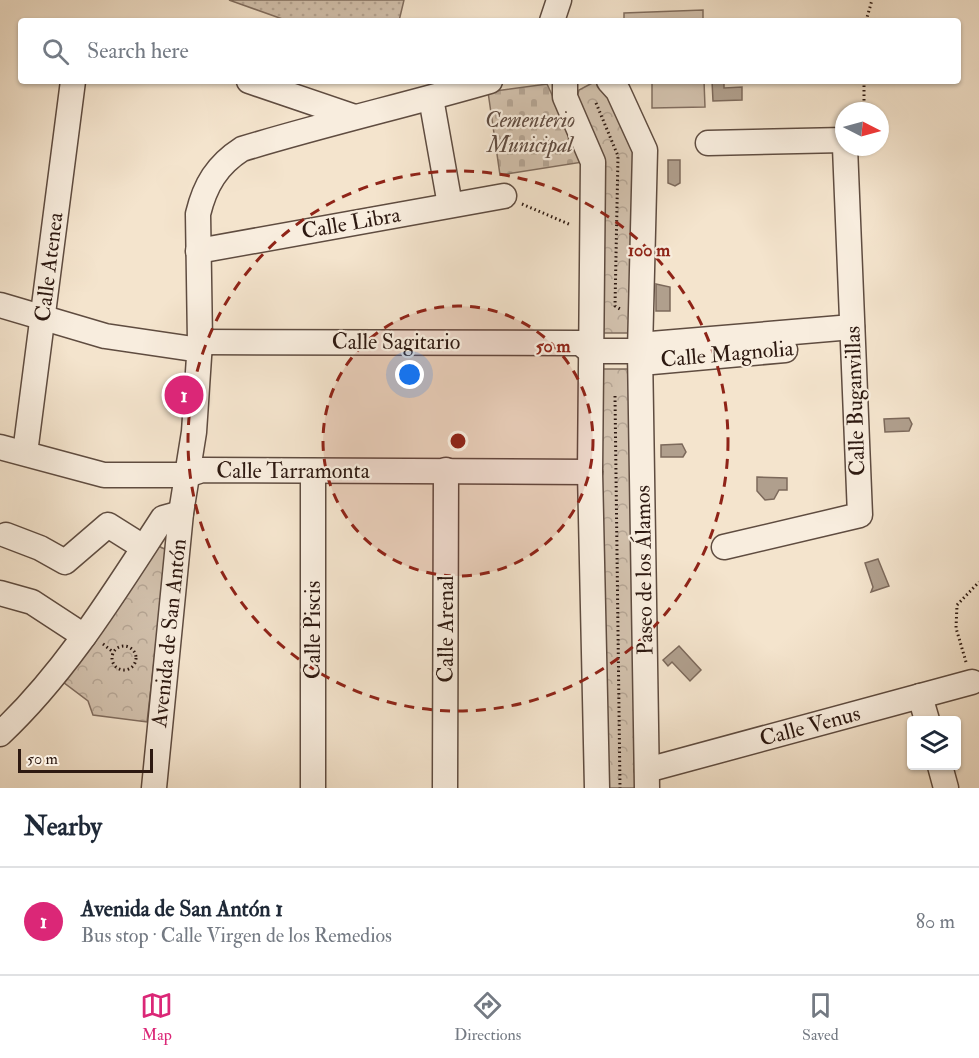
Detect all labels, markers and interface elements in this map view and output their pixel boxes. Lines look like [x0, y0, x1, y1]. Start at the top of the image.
search box [18, 18, 961, 84]
icon: search [39, 35, 72, 68]
text: Search here [87, 37, 189, 65]
north arrow [835, 102, 889, 156]
park label: Cementerio Municipal [485, 106, 575, 159]
street label: Calle Libra [299, 200, 403, 245]
street label: Calle Atenea [28, 210, 70, 323]
text: 100 m [628, 239, 671, 262]
street label: Calle Buganvillas [838, 326, 872, 476]
street label: Calle Sagitario [332, 328, 460, 356]
street label: Calle Magnolia [659, 334, 796, 374]
text: 50 m [536, 335, 571, 358]
your location [395, 360, 424, 389]
pin: 1 [164, 372, 204, 418]
centre of rings [448, 431, 468, 451]
street label: Calle Tarramonta [216, 457, 371, 485]
street label: Paseo de los Álamos [629, 485, 659, 655]
street label: Avenida de San Antón [145, 537, 193, 730]
street label: Calle Arenal [432, 575, 460, 683]
street label: Calle Piscis [299, 581, 327, 679]
street label: Calle Venus [757, 699, 863, 753]
map controls [907, 716, 961, 770]
button: layers [907, 716, 961, 770]
scale bar [18, 746, 153, 774]
text: 50 m [27, 749, 58, 769]
text: Nearby [24, 811, 102, 843]
text: Avenida de San Antón 1 [81, 895, 283, 923]
text: 1 [40, 909, 47, 934]
text: 80 m [916, 909, 955, 934]
text: Bus stop · Calle Virgen de los Remedios [81, 923, 392, 948]
tab: Map [140, 989, 173, 1045]
tab: Directions [454, 989, 521, 1045]
tab: Saved [802, 989, 839, 1045]

